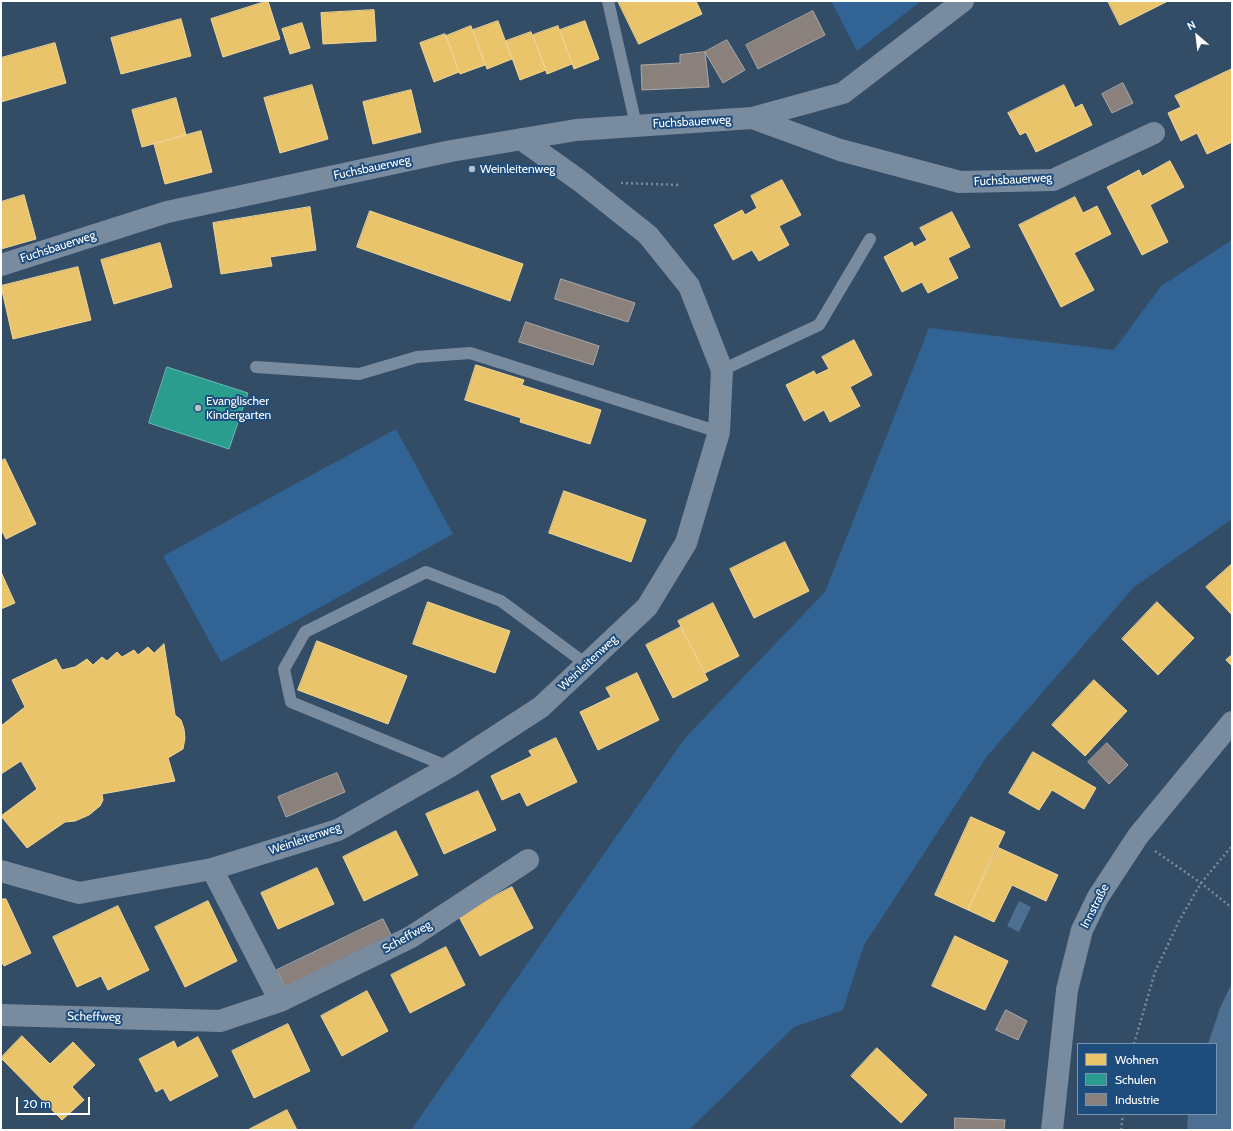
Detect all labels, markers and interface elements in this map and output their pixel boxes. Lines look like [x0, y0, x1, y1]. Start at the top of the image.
north arrow [1177, 16, 1217, 56]
text: N [1185, 17, 1198, 33]
street label: Fuchsbauerweg [652, 113, 732, 131]
street label: Fuchsbauerweg [332, 153, 412, 183]
place label: Weinleitenweg [480, 162, 555, 176]
marker: Weinleitenweg [467, 164, 477, 174]
street label: Fuchsbauerweg [973, 171, 1053, 189]
street label: Fuchsbauerweg [18, 228, 98, 266]
place label: Evanglischer Kindergarten [206, 394, 271, 422]
marker: Evanglischer Kindergarten [193, 403, 203, 413]
street label: Weinleitenweg [556, 632, 620, 694]
street label: Weinleitenweg [267, 820, 343, 858]
street label: Innstraße [1078, 881, 1112, 931]
street label: Scheffweg [380, 918, 434, 956]
street label: Scheffweg [67, 1009, 121, 1025]
legend [1077, 1043, 1217, 1115]
text: Wohnen [1115, 1052, 1159, 1067]
text: Schulen [1115, 1072, 1156, 1087]
scale bar [18, 1089, 92, 1115]
text: Industrie [1115, 1092, 1159, 1107]
text: 20 m [23, 1096, 51, 1111]

